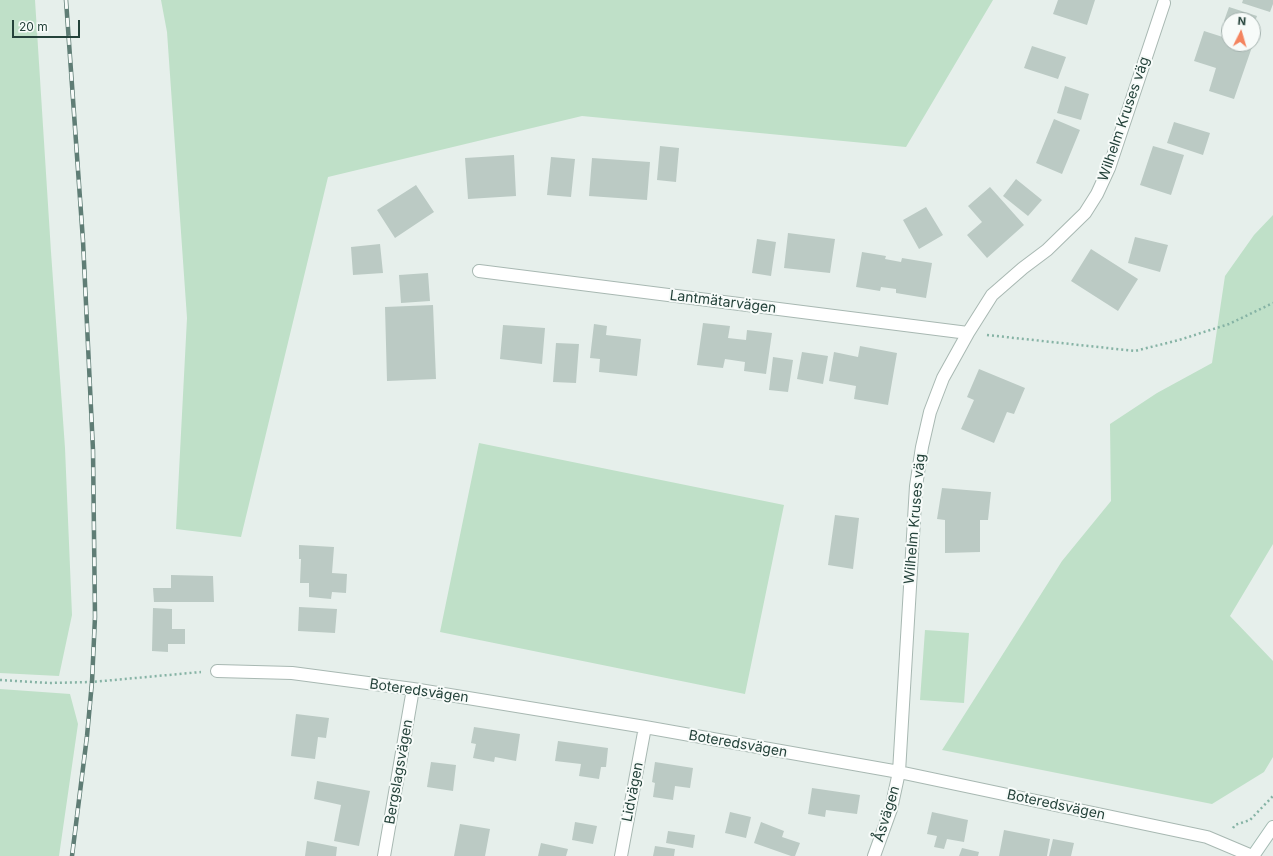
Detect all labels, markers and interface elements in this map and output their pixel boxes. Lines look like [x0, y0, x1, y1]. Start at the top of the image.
scale bar [14, 12, 82, 38]
north arrow [1221, 12, 1261, 52]
text: N [1237, 14, 1247, 28]
text: 20 m [19, 19, 48, 34]
street label: Wilhelm Kruses väg [1095, 54, 1153, 184]
street label: Lantmätarvägen [669, 287, 777, 317]
street label: Wilhelm Kruses väg [901, 453, 929, 585]
street label: Boteredsvägen [368, 676, 470, 706]
street label: Bergslagsvägen [382, 718, 416, 826]
street label: Boteredsvägen [687, 727, 789, 761]
street label: Lidvägen [619, 761, 647, 823]
street label: Åsvägen [871, 784, 903, 844]
street label: Boteredsvägen [1005, 786, 1107, 824]

